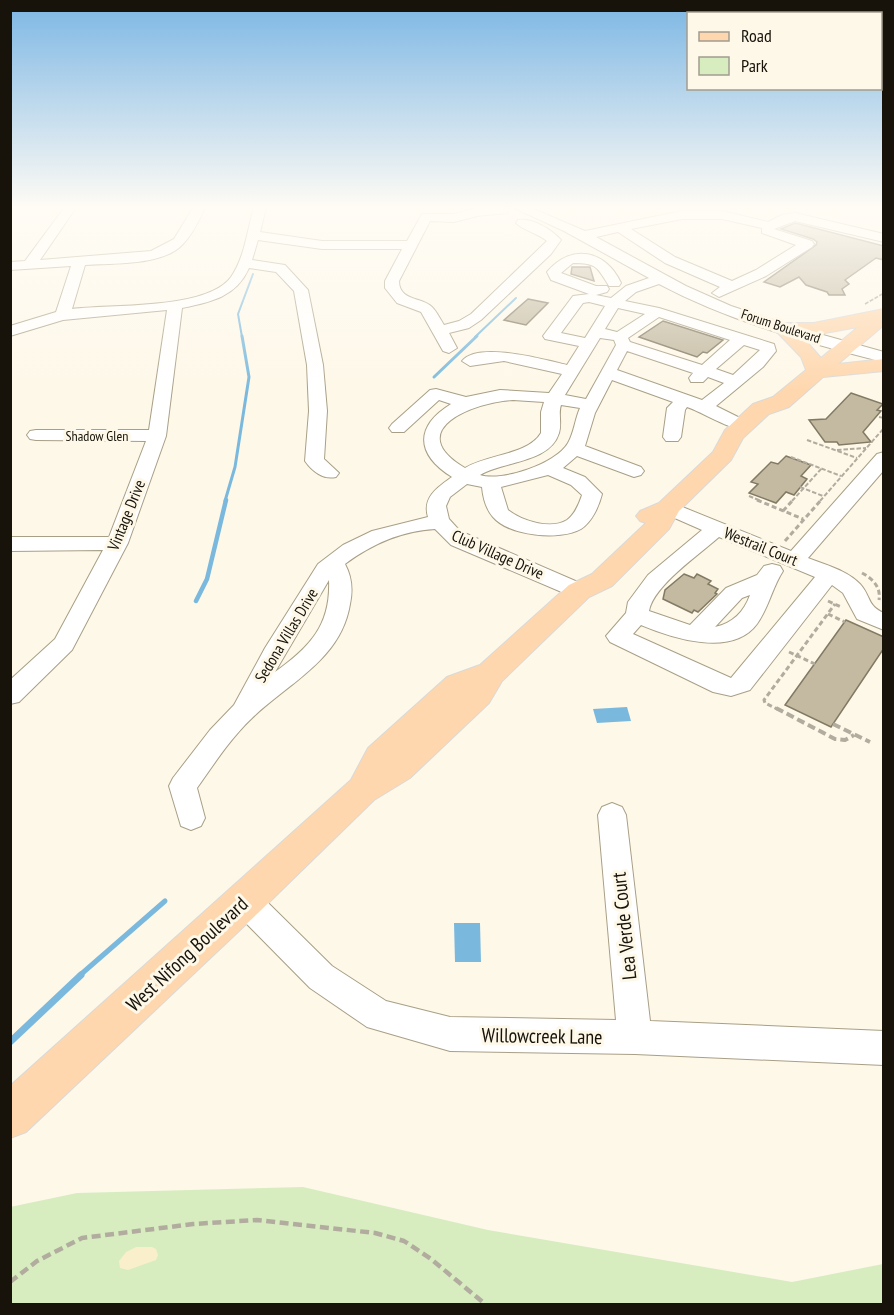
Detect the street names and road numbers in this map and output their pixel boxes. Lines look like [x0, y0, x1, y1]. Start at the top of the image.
street label: Forum Boulevard [739, 305, 823, 347]
street label: Shadow Glen [66, 427, 128, 445]
street label: Vintage Drive [102, 477, 149, 554]
street label: Westrail Court [721, 522, 801, 570]
street label: Club Village Drive [449, 525, 547, 583]
street label: Sedona Villas Drive [250, 584, 322, 686]
street label: Lea Verde Court [605, 870, 643, 981]
street label: West Nifong Boulevard [121, 891, 253, 1017]
street label: Willowcreek Lane [481, 1022, 603, 1050]

